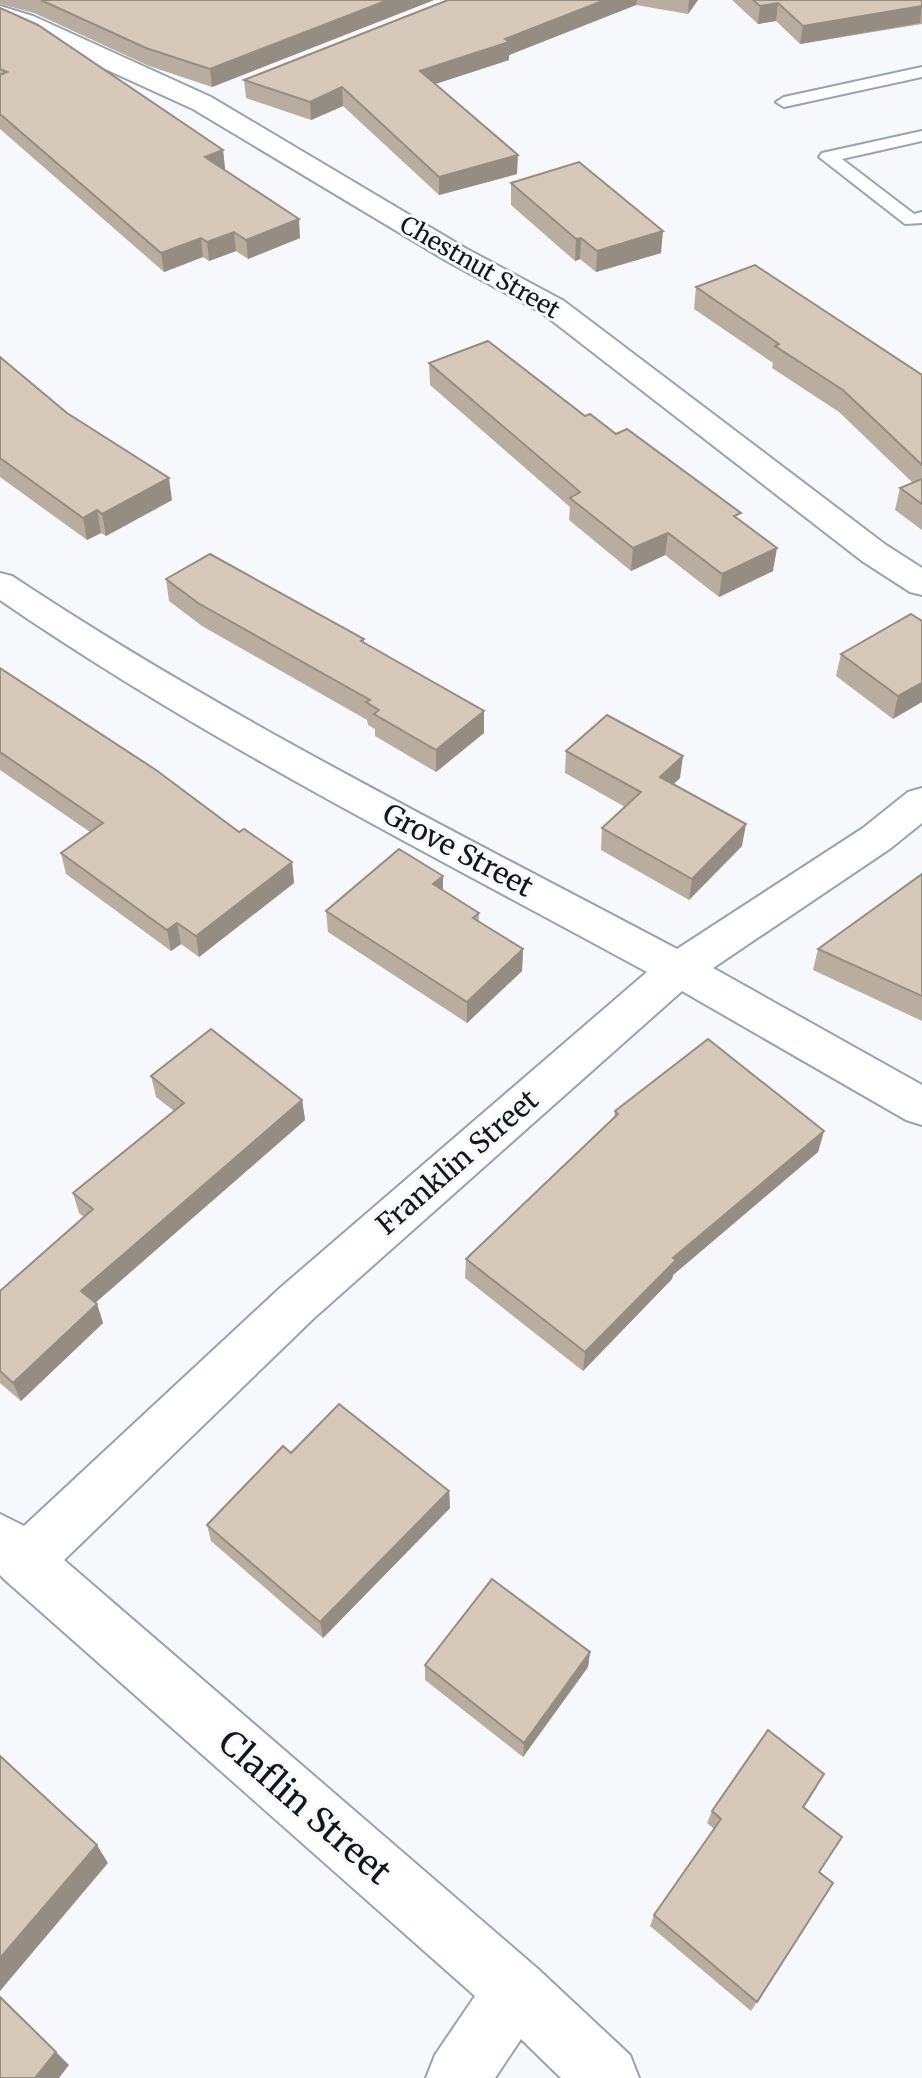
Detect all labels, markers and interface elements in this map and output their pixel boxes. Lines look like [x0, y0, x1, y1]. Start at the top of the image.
street label: Chestnut Street [395, 209, 566, 326]
street label: Grove Street [377, 795, 539, 905]
street label: Franklin Street [369, 1082, 545, 1242]
street label: Claflin Street [210, 1721, 400, 1893]

